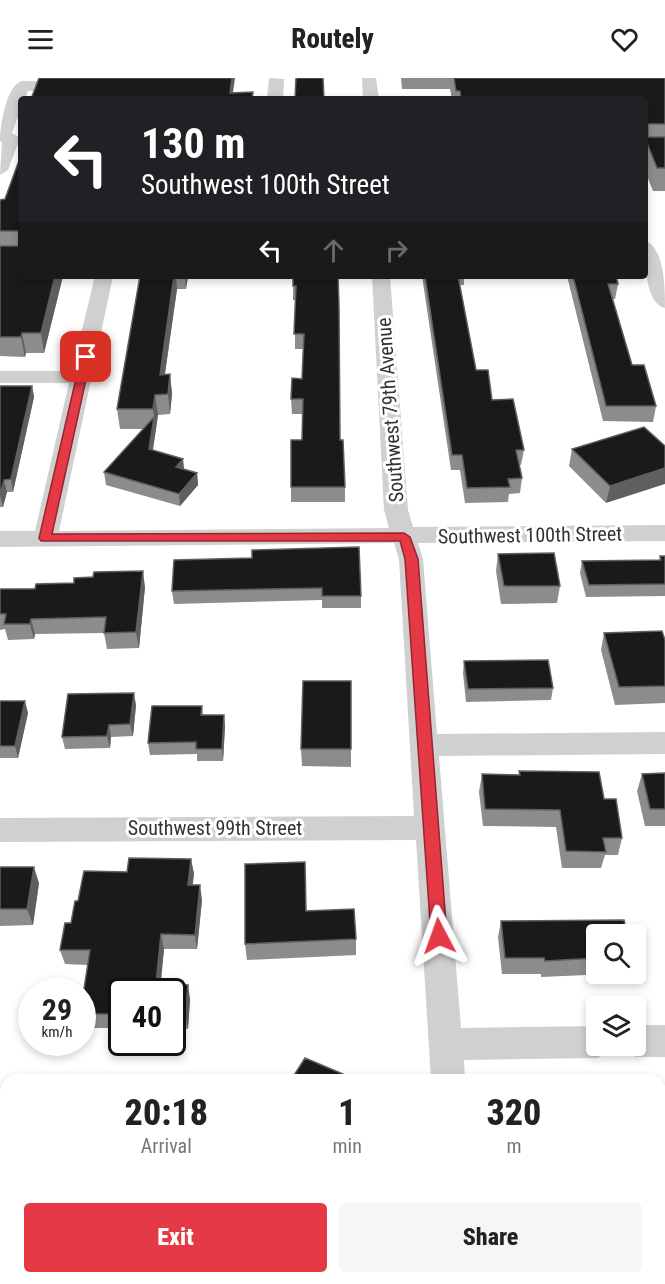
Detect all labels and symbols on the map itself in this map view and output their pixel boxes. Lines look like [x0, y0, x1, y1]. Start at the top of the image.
street label: Southwest 79th Avenue [372, 317, 408, 503]
pin [60, 331, 111, 382]
street label: Southwest 100th Street [438, 521, 622, 549]
street label: Southwest 99th Street [128, 816, 302, 840]
position arrow [407, 904, 471, 968]
speed limit sign: 40 [108, 978, 186, 1056]

